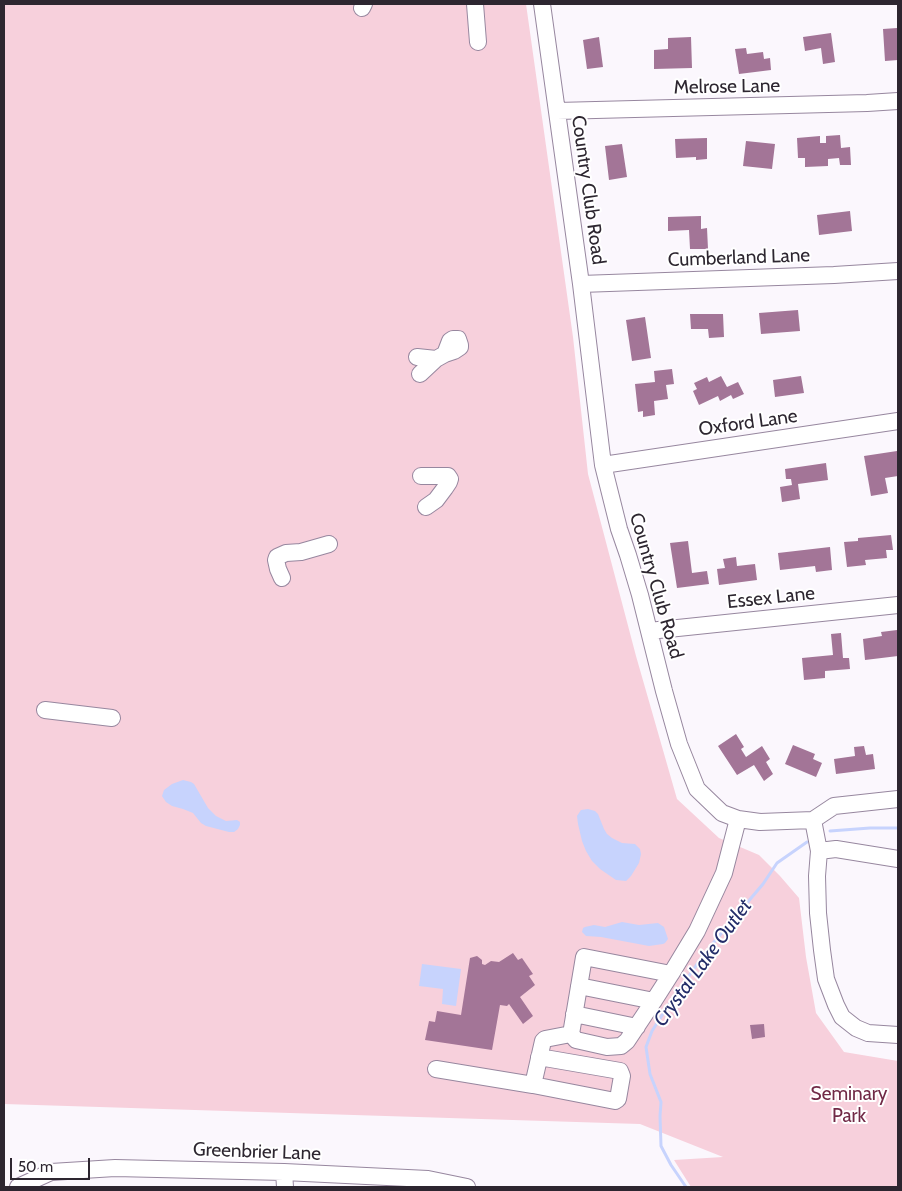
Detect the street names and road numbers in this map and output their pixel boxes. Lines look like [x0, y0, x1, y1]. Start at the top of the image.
street label: Melrose Lane [674, 75, 780, 99]
street label: Country Club Road [566, 114, 610, 266]
street label: Cumberland Lane [667, 244, 811, 272]
street label: Oxford Lane [697, 405, 799, 441]
street label: Country Club Road [624, 510, 688, 662]
street label: Essex Lane [726, 582, 816, 614]
street label: Greenbrier Lane [193, 1138, 321, 1166]

